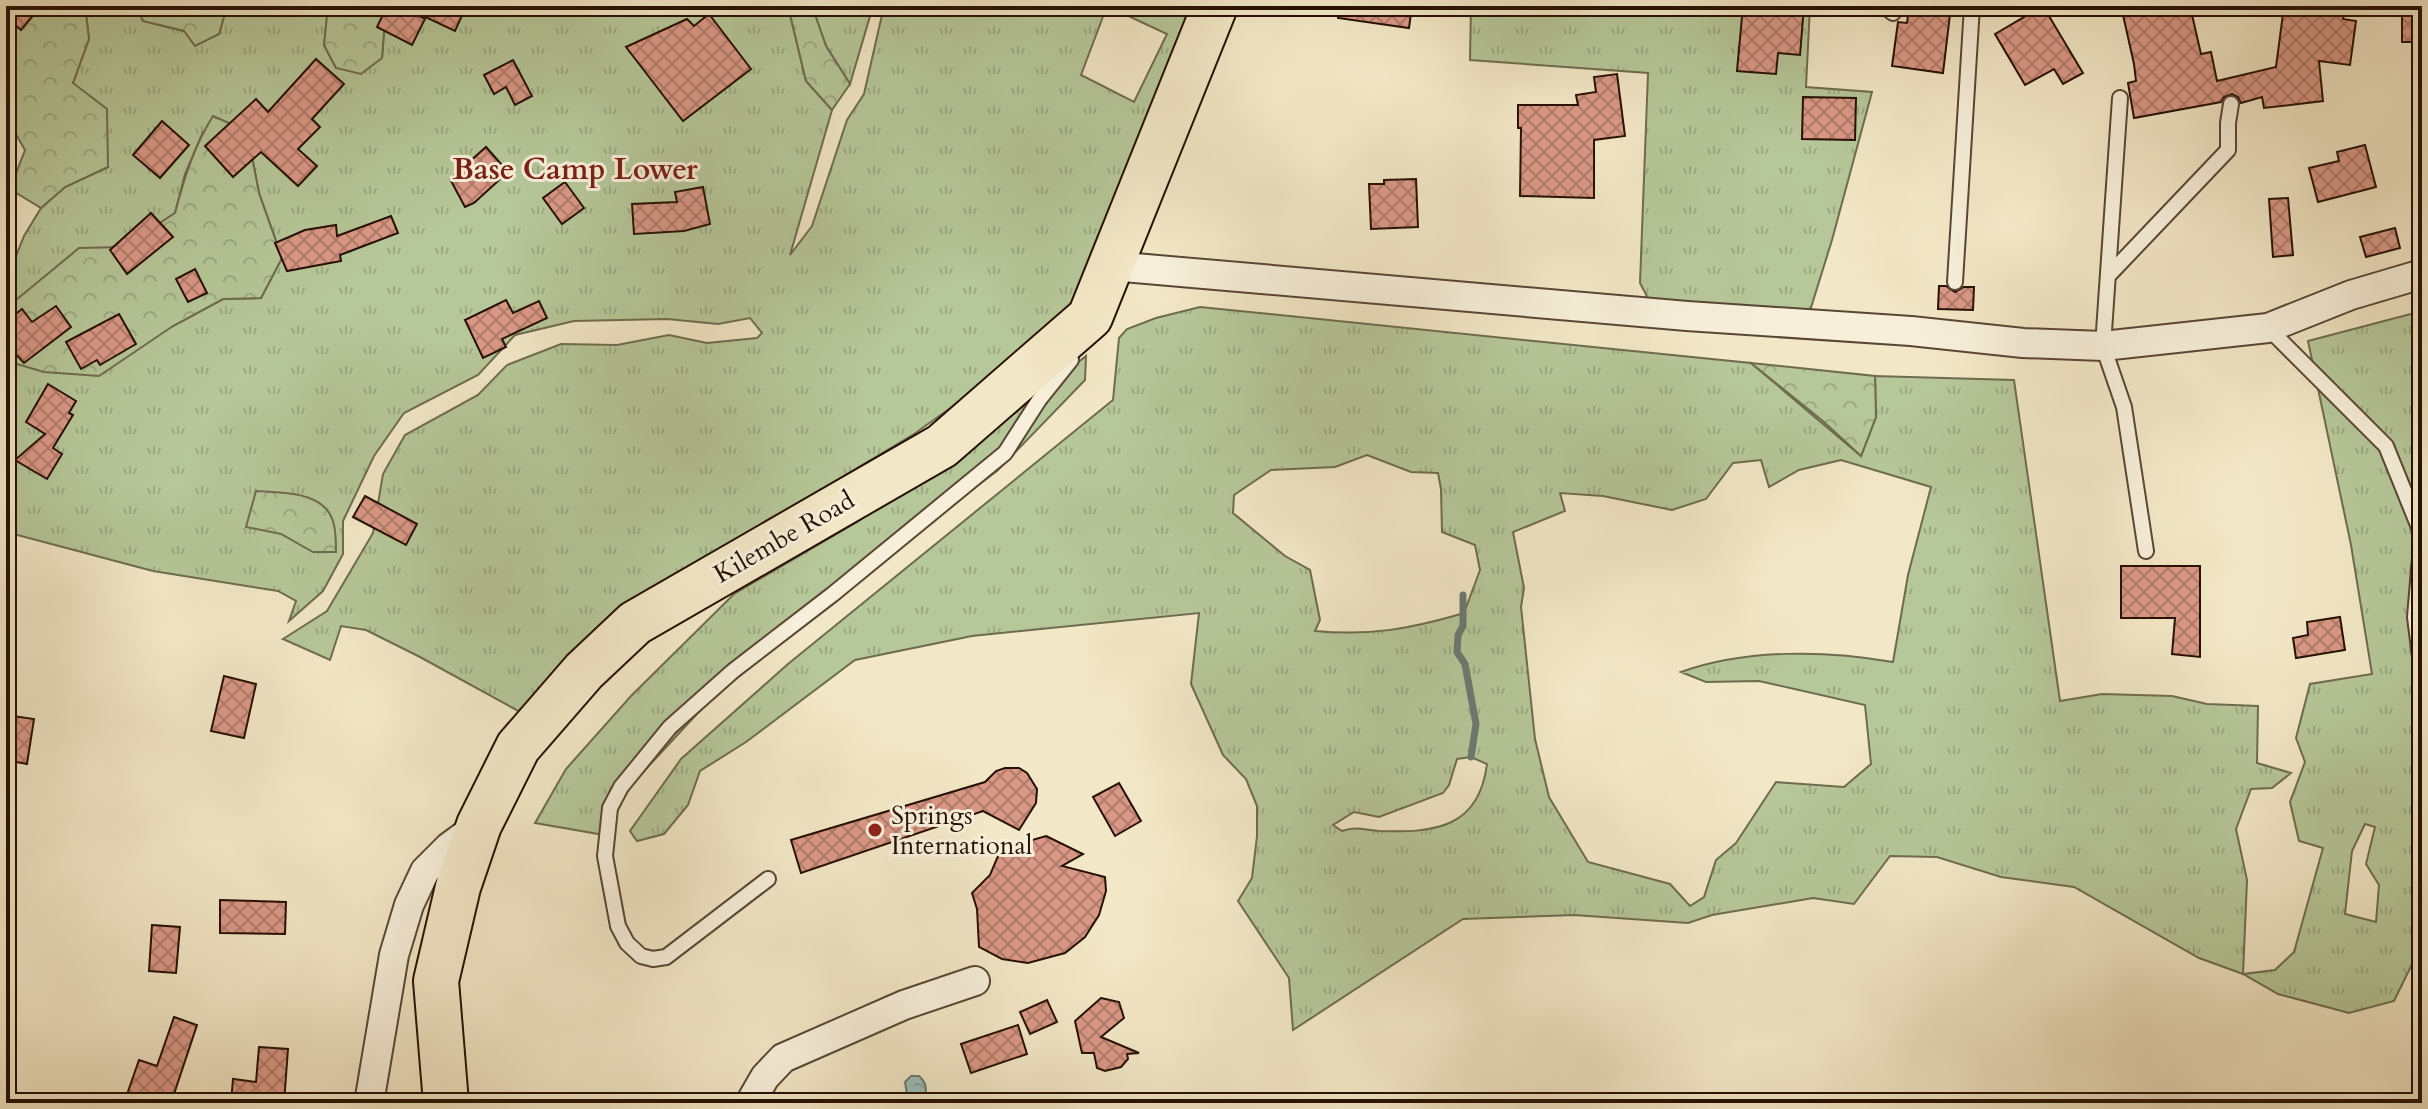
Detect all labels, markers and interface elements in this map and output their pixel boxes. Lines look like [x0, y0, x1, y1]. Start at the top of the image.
district label: Base Camp Lower [452, 149, 699, 190]
street label: Kilembe Road [707, 483, 861, 591]
place label: Springs International [891, 798, 1033, 863]
marker: Springs International [866, 821, 884, 839]

